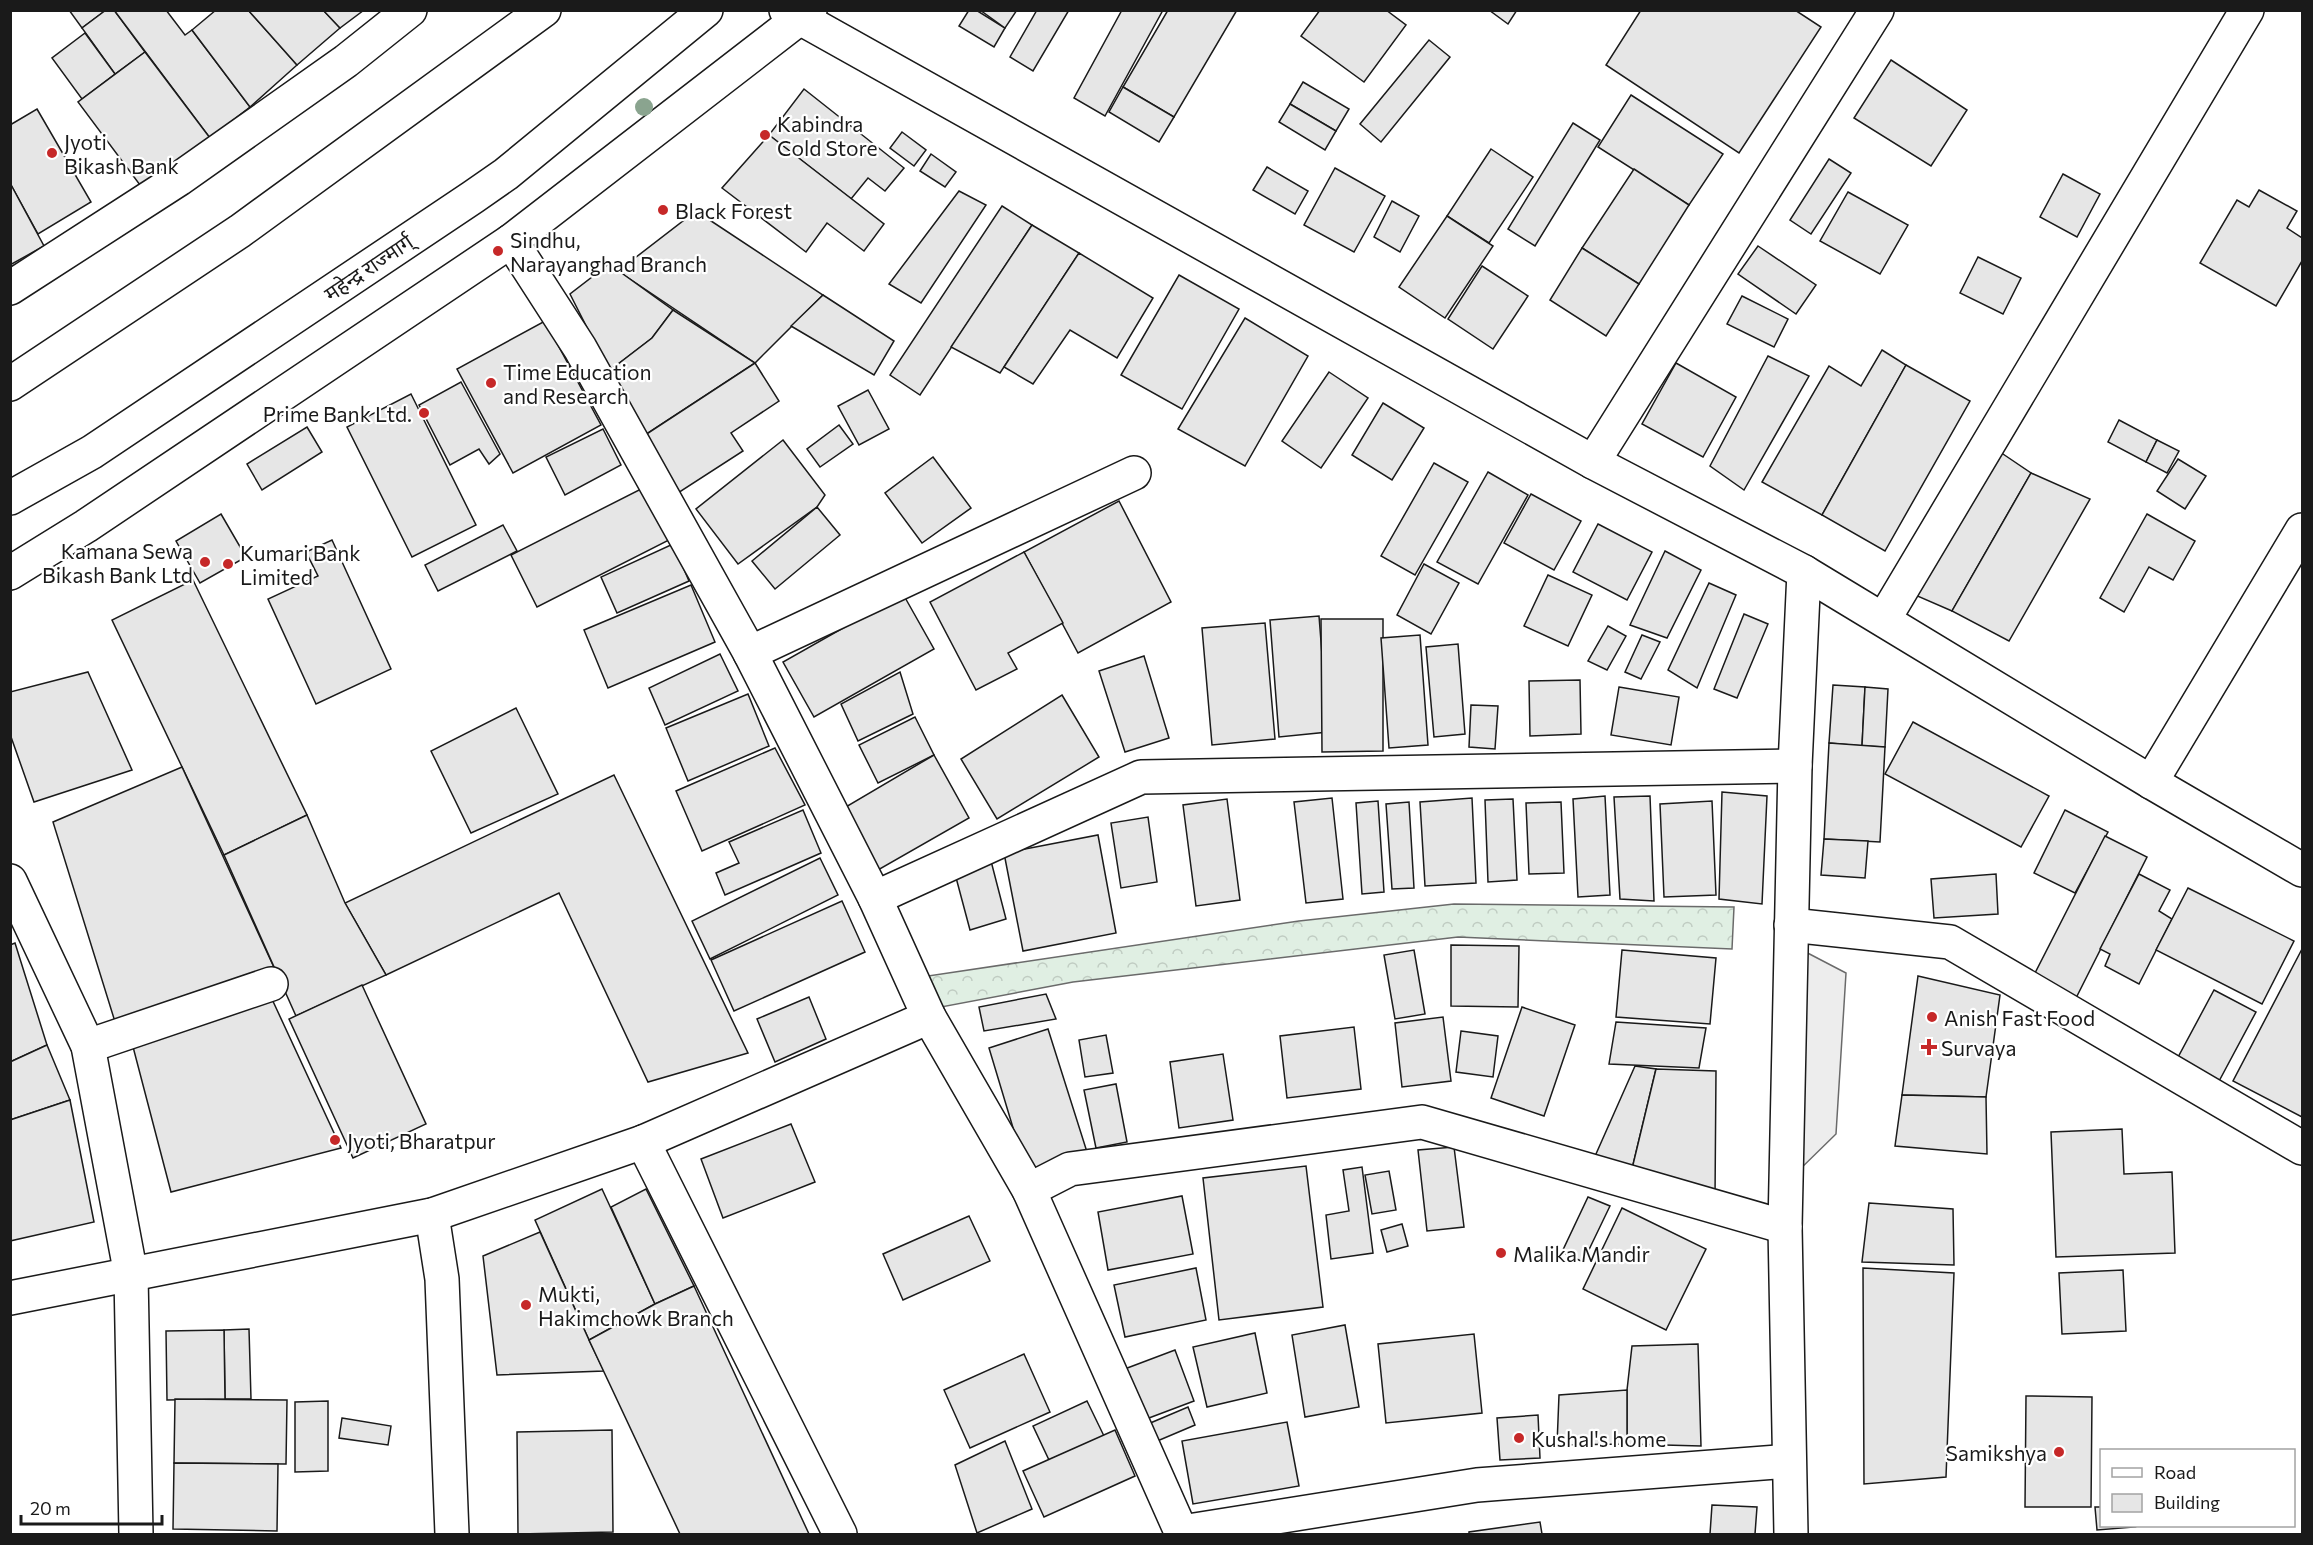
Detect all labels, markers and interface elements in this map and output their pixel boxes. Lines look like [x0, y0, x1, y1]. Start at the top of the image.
place label: Kabindra Cold Store [777, 111, 878, 160]
marker: Kabindra Cold Store [758, 128, 772, 142]
place label: Jyoti Bikash Bank [64, 129, 179, 178]
marker: Jyoti Bikash Bank [45, 146, 59, 160]
place label: Black Forest [675, 198, 792, 223]
marker: Black Forest [656, 203, 670, 217]
street label: महेन्द्र राज्मार्ग् [319, 227, 421, 307]
place label: Sindhu, Narayanghad Branch [510, 227, 707, 276]
marker: Sindhu, Narayanghad Branch [491, 244, 505, 258]
place label: Time Education and Research [503, 359, 652, 408]
marker: Time Education and Research [484, 376, 498, 390]
place label: Prime Bank Ltd. [263, 401, 412, 426]
marker: Prime Bank Ltd. [417, 406, 431, 420]
place label: Kamana Sewa Bikash Bank Ltd [42, 538, 193, 587]
place label: Kumari Bank Limited [240, 540, 361, 589]
marker: Kamana Sewa Bikash Bank Ltd [198, 555, 212, 569]
marker: Kumari Bank Limited [221, 557, 235, 571]
place label: Anish Fast Food [1944, 1005, 2095, 1030]
marker: Anish Fast Food [1925, 1010, 1939, 1024]
place label: Survaya [1941, 1035, 2016, 1060]
marker: Survaya [1922, 1040, 1936, 1054]
place label: Jyoti, Bharatpur [347, 1128, 496, 1153]
marker: Jyoti, Bharatpur [328, 1133, 342, 1147]
place label: Malika Mandir [1513, 1241, 1650, 1266]
marker: Malika Mandir [1494, 1246, 1508, 1260]
place label: Mukti, Hakimchowk Branch [538, 1281, 734, 1330]
marker: Mukti, Hakimchowk Branch [519, 1298, 533, 1312]
place label: Kushal's home [1531, 1426, 1666, 1451]
marker: Kushal's home [1512, 1431, 1526, 1445]
place label: Samikshya [1946, 1440, 2047, 1465]
marker: Samikshya [2052, 1445, 2066, 1459]
legend [2100, 1449, 2295, 1527]
text: Road [2154, 1461, 2196, 1483]
scale bar [21, 1488, 162, 1526]
text: Building [2154, 1491, 2220, 1513]
text: 20 m [30, 1497, 71, 1519]

